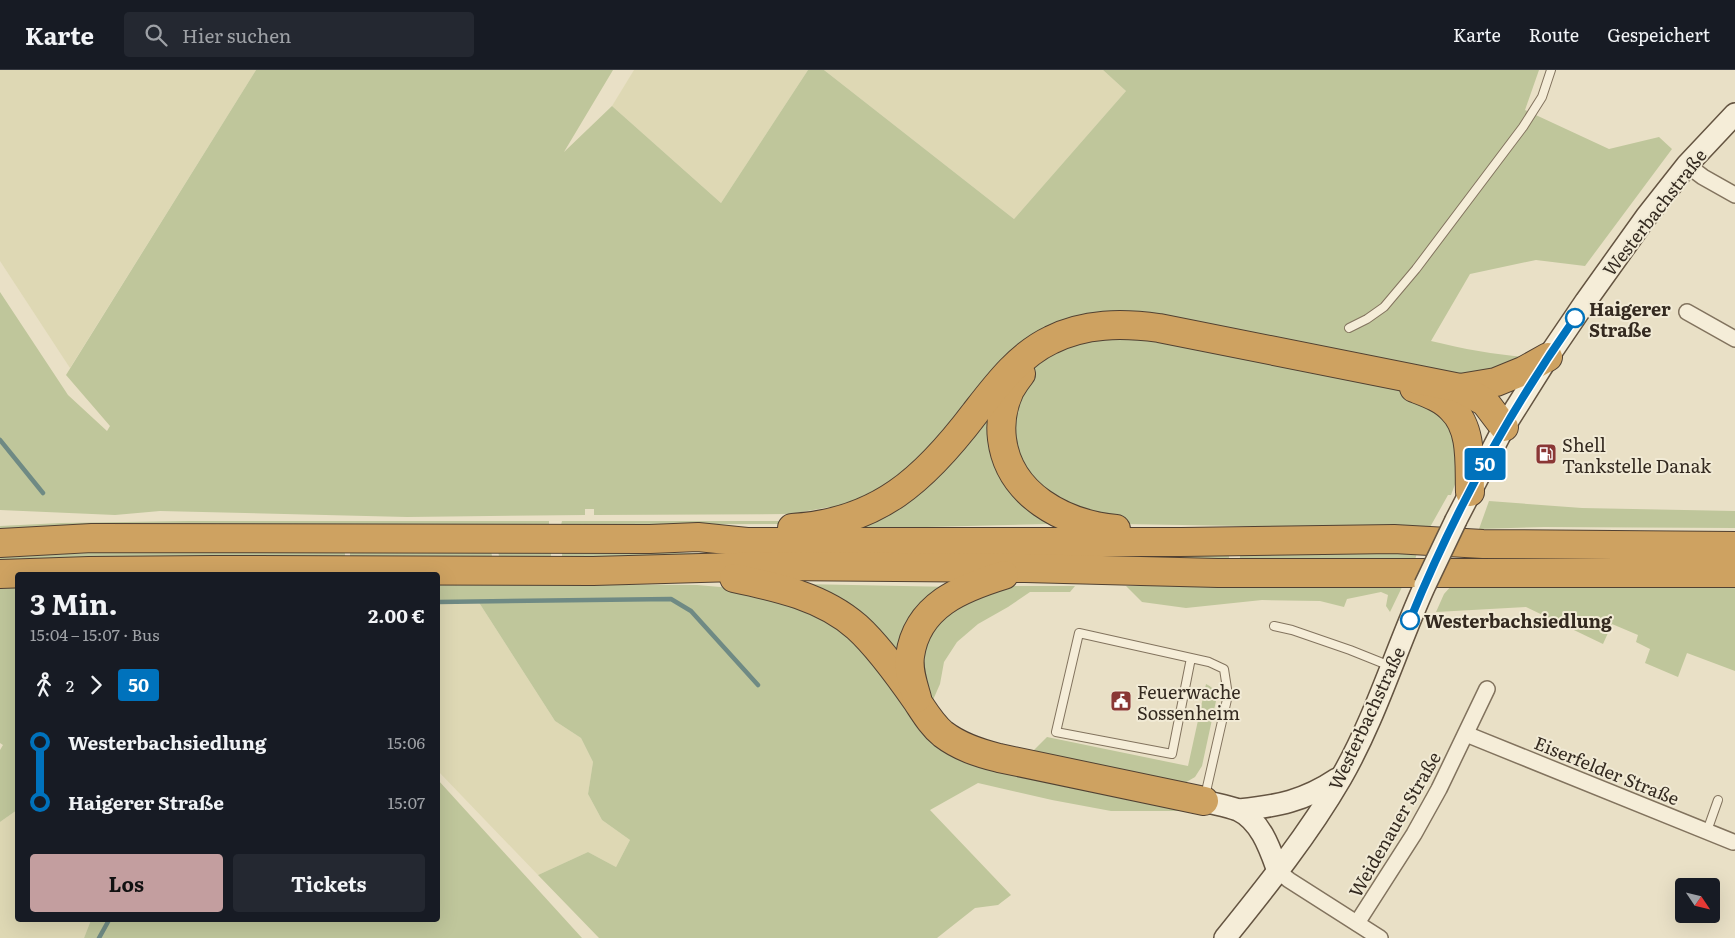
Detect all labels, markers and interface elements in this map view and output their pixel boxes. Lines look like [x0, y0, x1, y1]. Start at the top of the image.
search box [124, 12, 474, 57]
text: Karte [25, 17, 94, 52]
icon: search [142, 21, 170, 49]
text: Hier suchen [182, 21, 291, 49]
text: Karte [1453, 21, 1501, 48]
text: Route [1529, 21, 1579, 48]
text: Gespeichert [1607, 21, 1710, 48]
street label: Westerbachstraße [1596, 143, 1712, 281]
place label: Haigerer Straße [1589, 295, 1671, 343]
marker: Haigerer Straße [1565, 308, 1585, 328]
place label: Shell Tankstelle Danak [1562, 431, 1712, 479]
fuel station icon: Shell Tankstelle Danak [1534, 442, 1558, 466]
line badge: 50 [1462, 448, 1508, 480]
text: 50 [1475, 450, 1495, 477]
text: 3 Min. [30, 582, 118, 624]
text: 2.00 € [368, 601, 425, 629]
place label: Westerbachsiedlung [1424, 607, 1613, 634]
marker: Westerbachsiedlung [1400, 610, 1420, 630]
text: 15:04 – 15:07 · Bus [30, 622, 159, 646]
street label: Westerbachstraße [1321, 642, 1411, 794]
icon: walk [30, 671, 58, 699]
icon: forward [82, 671, 110, 699]
text: 50 [128, 671, 149, 698]
text: 2 [66, 673, 74, 697]
place label: Feuerwache Sossenheim [1137, 678, 1241, 726]
public building icon: Feuerwache Sossenheim [1109, 689, 1133, 713]
text: Westerbachsiedlung [68, 728, 266, 756]
street label: Eiserfelder Straße [1530, 729, 1684, 811]
text: 15:06 [387, 730, 425, 754]
street label: Weidenauer Straße [1341, 746, 1447, 902]
text: Haigerer Straße [68, 788, 224, 816]
text: 15:07 [388, 790, 425, 814]
button: Los [30, 854, 223, 912]
button: Tickets [233, 854, 425, 912]
north arrow [1675, 878, 1720, 922]
map controls [1675, 878, 1720, 923]

